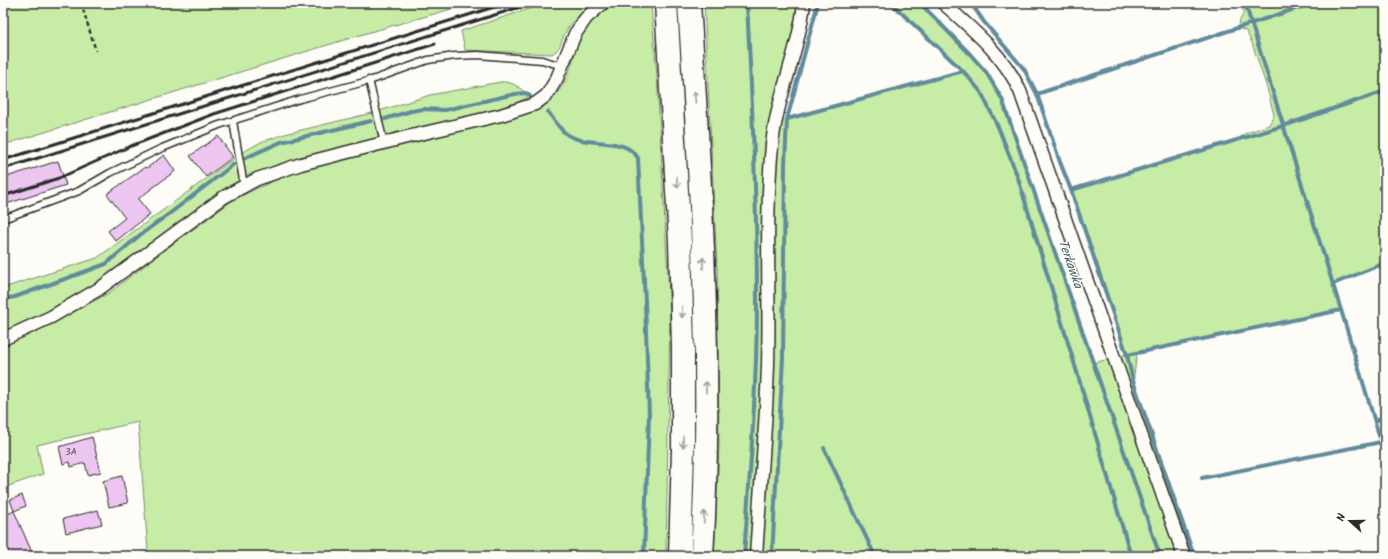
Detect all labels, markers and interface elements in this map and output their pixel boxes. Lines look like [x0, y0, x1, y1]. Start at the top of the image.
one-way arrow [692, 91, 699, 104]
one-way arrow [673, 175, 681, 188]
water label: Terkawka [1052, 237, 1088, 292]
one-way arrow [700, 257, 707, 270]
one-way arrow [678, 305, 686, 318]
one-way arrow [702, 381, 710, 394]
one-way arrow [679, 435, 687, 448]
house number: 3A [65, 444, 77, 460]
north arrow [1330, 501, 1370, 541]
one-way arrow [700, 511, 707, 524]
text: N [1332, 511, 1351, 524]

